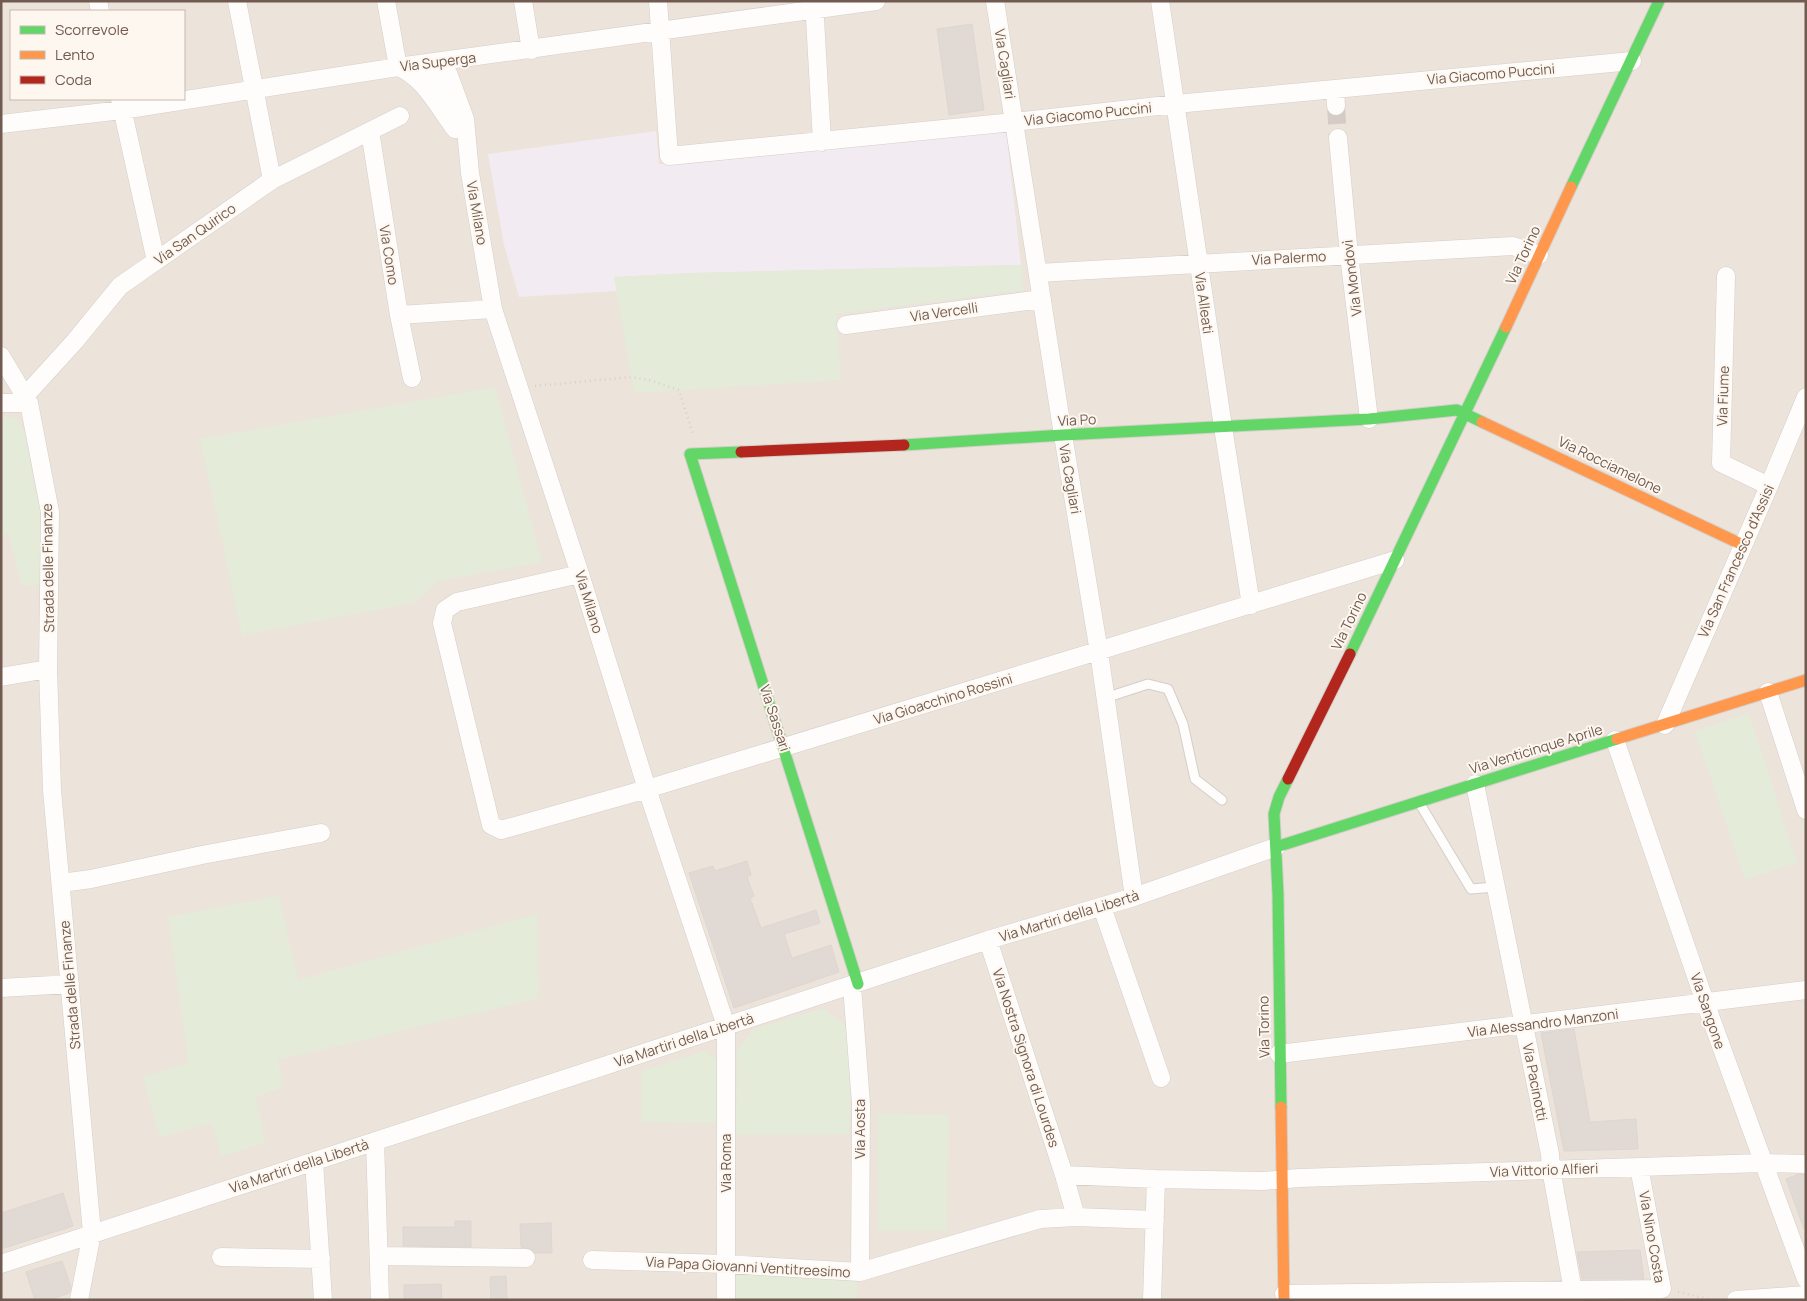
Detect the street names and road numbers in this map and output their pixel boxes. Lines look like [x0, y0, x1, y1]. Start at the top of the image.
street label: Via Cagliari [991, 28, 1020, 100]
street label: Via Superga [399, 47, 477, 76]
street label: Via Giacomo Puccini [1426, 58, 1556, 89]
street label: Via Giacomo Puccini [1023, 97, 1153, 130]
street label: Via Milano [463, 179, 492, 246]
street label: Via San Quirico [150, 198, 239, 269]
street label: Via Torino [1501, 222, 1544, 287]
street label: Via Como [375, 224, 404, 286]
street label: Via Mondovì [1337, 239, 1366, 317]
street label: Via Palermo [1251, 246, 1327, 269]
street label: Via Alleati [1191, 271, 1218, 335]
street label: Via Vercelli [909, 297, 979, 326]
street label: Via Fiume [1712, 365, 1733, 427]
street label: Via Po [1057, 409, 1097, 430]
street label: Via Rocciamelone [1555, 431, 1665, 498]
street label: Via Cagliari [1055, 442, 1086, 515]
street label: Via San Francesco d'Assisi [1693, 481, 1778, 641]
street label: Strada delle Finanze [37, 503, 58, 633]
street label: Via Milano [571, 568, 608, 636]
street label: Via Torino [1326, 589, 1371, 653]
street label: Via Gioacchino Rossini [871, 668, 1015, 729]
street label: Via Sassari [756, 682, 795, 754]
street label: Via Venticinque Aprile [1467, 719, 1605, 778]
street label: Via Martiri della Libertà [996, 885, 1141, 946]
street label: Strada delle Finanze [54, 920, 85, 1050]
street label: Via Nostra Signora di Lourdes [989, 966, 1064, 1150]
street label: Via Sangone [1687, 970, 1730, 1052]
street label: Via Torino [1253, 996, 1274, 1058]
street label: Via Alessandro Manzoni [1466, 1004, 1620, 1041]
street label: Via Martiri della Libertà [612, 1008, 756, 1071]
street label: Via Pacinotti [1519, 1041, 1552, 1122]
street label: Via Aosta [850, 1099, 869, 1159]
street label: Via Martiri della Libertà [227, 1134, 371, 1197]
street label: Via Roma [716, 1134, 735, 1192]
street label: Via Vittorio Alfieri [1489, 1158, 1599, 1181]
street label: Via Nino Costa [1635, 1189, 1670, 1284]
street label: Via Papa Giovanni Ventitreesimo [645, 1252, 851, 1281]

